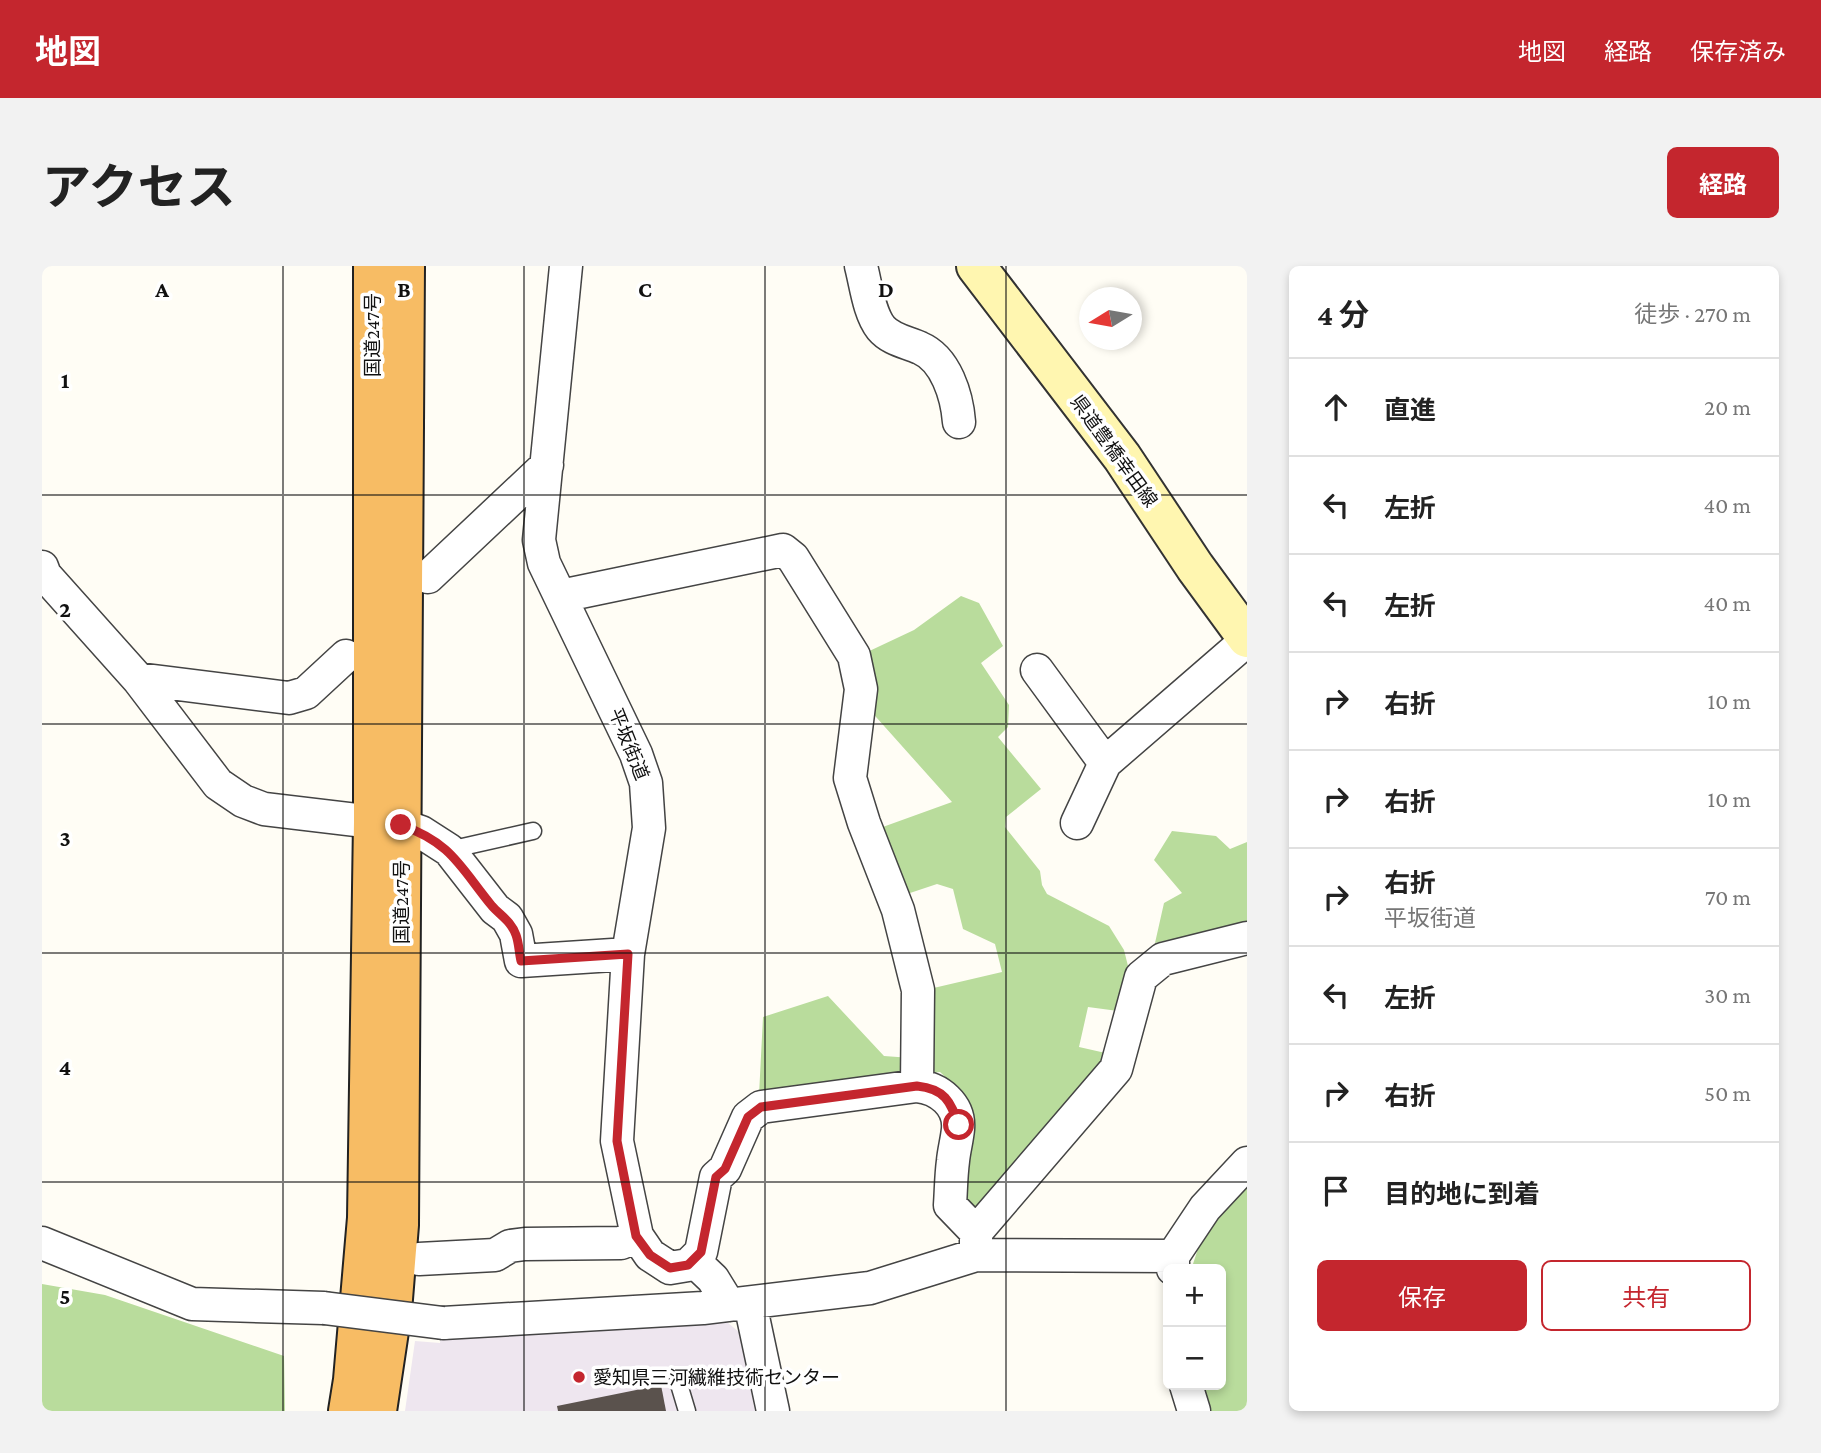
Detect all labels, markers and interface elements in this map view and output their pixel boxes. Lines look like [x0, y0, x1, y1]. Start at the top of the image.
text: 地図 [35, 33, 101, 70]
text: 地図 [1518, 38, 1566, 65]
text: 経路 [1604, 38, 1652, 65]
text: 保存済み [1690, 38, 1786, 65]
button: 経路 [1667, 147, 1779, 218]
text: アクセス [42, 160, 236, 215]
text: A [154, 276, 169, 302]
text: B [397, 276, 411, 302]
text: C [638, 276, 652, 302]
text: D [878, 276, 894, 302]
north arrow [1079, 287, 1142, 350]
street label: 国道247号 [362, 293, 383, 377]
text: 4 分 [1317, 298, 1369, 331]
text: 徒歩 · 270 m [1634, 301, 1751, 327]
text: 1 [61, 367, 70, 393]
icon: ahead [1317, 388, 1355, 426]
street label: 県道豊橋幸田線 [1066, 391, 1162, 511]
text: 20 m [1704, 394, 1751, 420]
text: 直進 [1384, 396, 1436, 425]
icon: left [1317, 486, 1355, 524]
text: 40 m [1703, 492, 1751, 518]
text: 左折 [1384, 494, 1436, 523]
icon: left [1317, 584, 1355, 622]
text: 40 m [1703, 590, 1751, 616]
text: 左折 [1384, 592, 1436, 621]
text: 2 [59, 596, 71, 622]
icon: right [1317, 682, 1355, 720]
text: 10 m [1708, 688, 1751, 714]
text: 右折 [1384, 690, 1436, 719]
street label: 平坂街道 [605, 705, 653, 783]
icon: right [1317, 780, 1355, 818]
text: 10 m [1708, 786, 1751, 812]
text: 右折 [1384, 788, 1436, 817]
route end [385, 809, 416, 840]
text: 3 [59, 825, 71, 851]
street label: 国道247号 [391, 860, 412, 944]
text: 右折 [1384, 869, 1436, 898]
icon: right [1317, 878, 1355, 916]
text: 70 m [1705, 884, 1751, 910]
text: 平坂街道 [1384, 905, 1476, 931]
icon: left [1317, 976, 1355, 1014]
text: 30 m [1704, 982, 1751, 1008]
text: 左折 [1384, 984, 1436, 1013]
text: 4 [59, 1054, 71, 1080]
icon: right [1317, 1074, 1355, 1112]
text: 50 m [1704, 1080, 1751, 1106]
text: 右折 [1384, 1082, 1436, 1111]
route start [943, 1109, 974, 1140]
icon: arrive [1317, 1172, 1355, 1210]
text: 目的地に到着 [1384, 1180, 1540, 1209]
button: 保存 [1317, 1260, 1527, 1331]
button: 共有 [1541, 1260, 1751, 1331]
map controls [1163, 1264, 1226, 1390]
button: + [1163, 1264, 1226, 1327]
text: 5 [59, 1283, 71, 1309]
button: − [1163, 1327, 1226, 1390]
place label: 愛知県三河繊維技術センター [593, 1367, 840, 1388]
marker: 愛知県三河繊維技術センター [571, 1369, 587, 1385]

